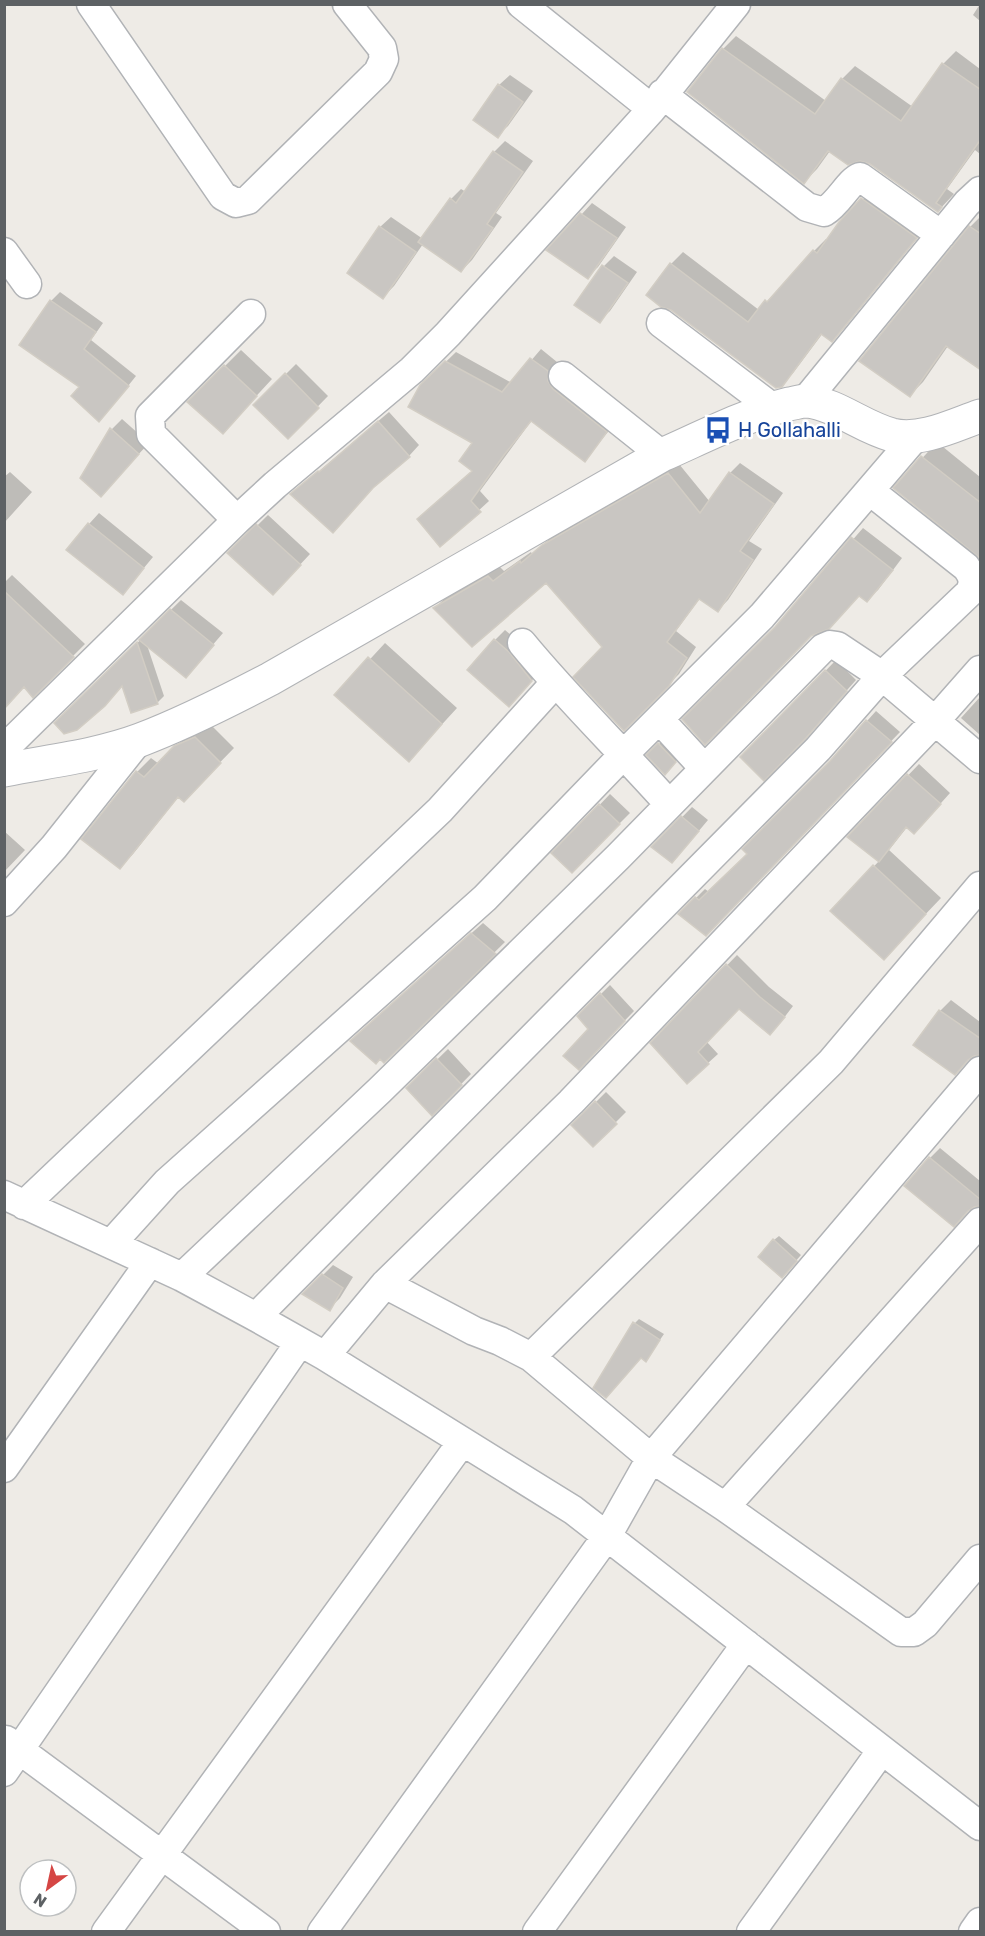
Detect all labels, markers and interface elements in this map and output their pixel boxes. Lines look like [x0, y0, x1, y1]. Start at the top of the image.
bus stop icon: H Gollahalli [703, 415, 733, 445]
place label: H Gollahalli [738, 418, 841, 442]
north arrow [18, 1858, 78, 1918]
text: N [30, 1889, 50, 1911]

